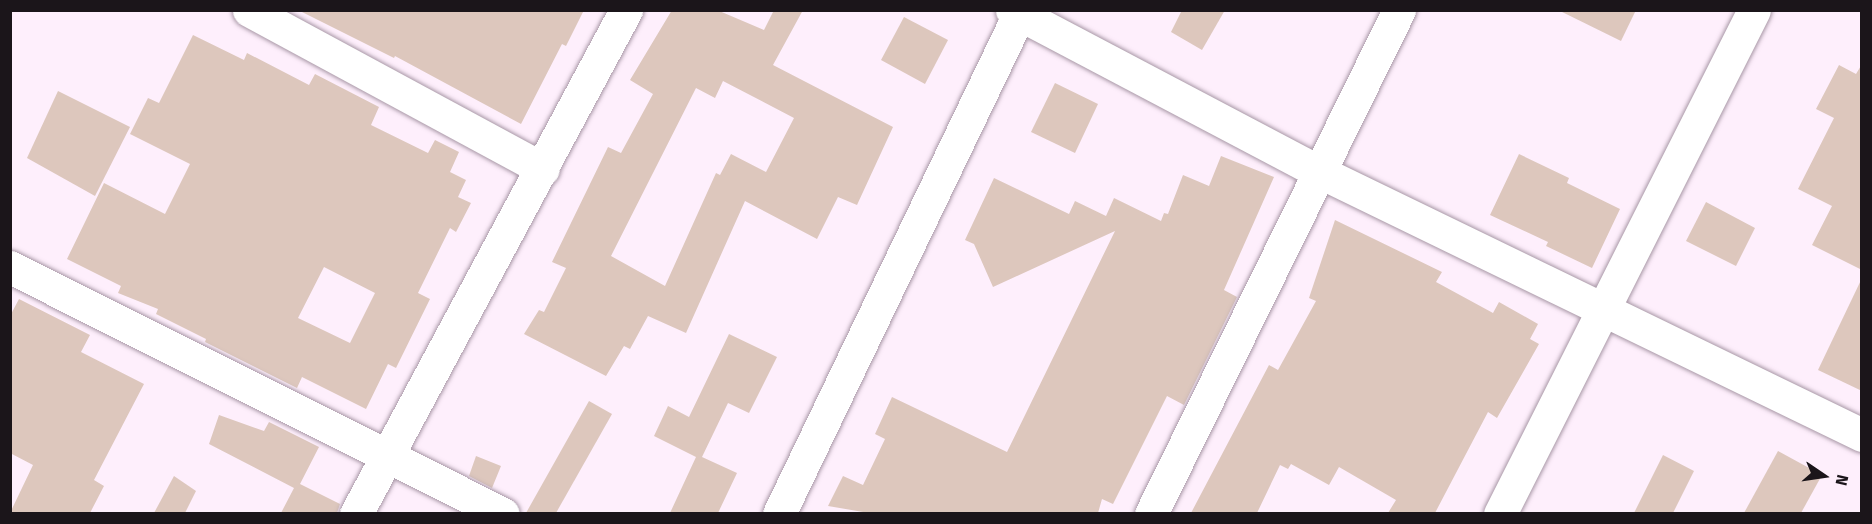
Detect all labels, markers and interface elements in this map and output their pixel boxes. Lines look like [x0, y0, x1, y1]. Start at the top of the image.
north arrow [1794, 446, 1854, 506]
text: N [1832, 473, 1852, 487]

